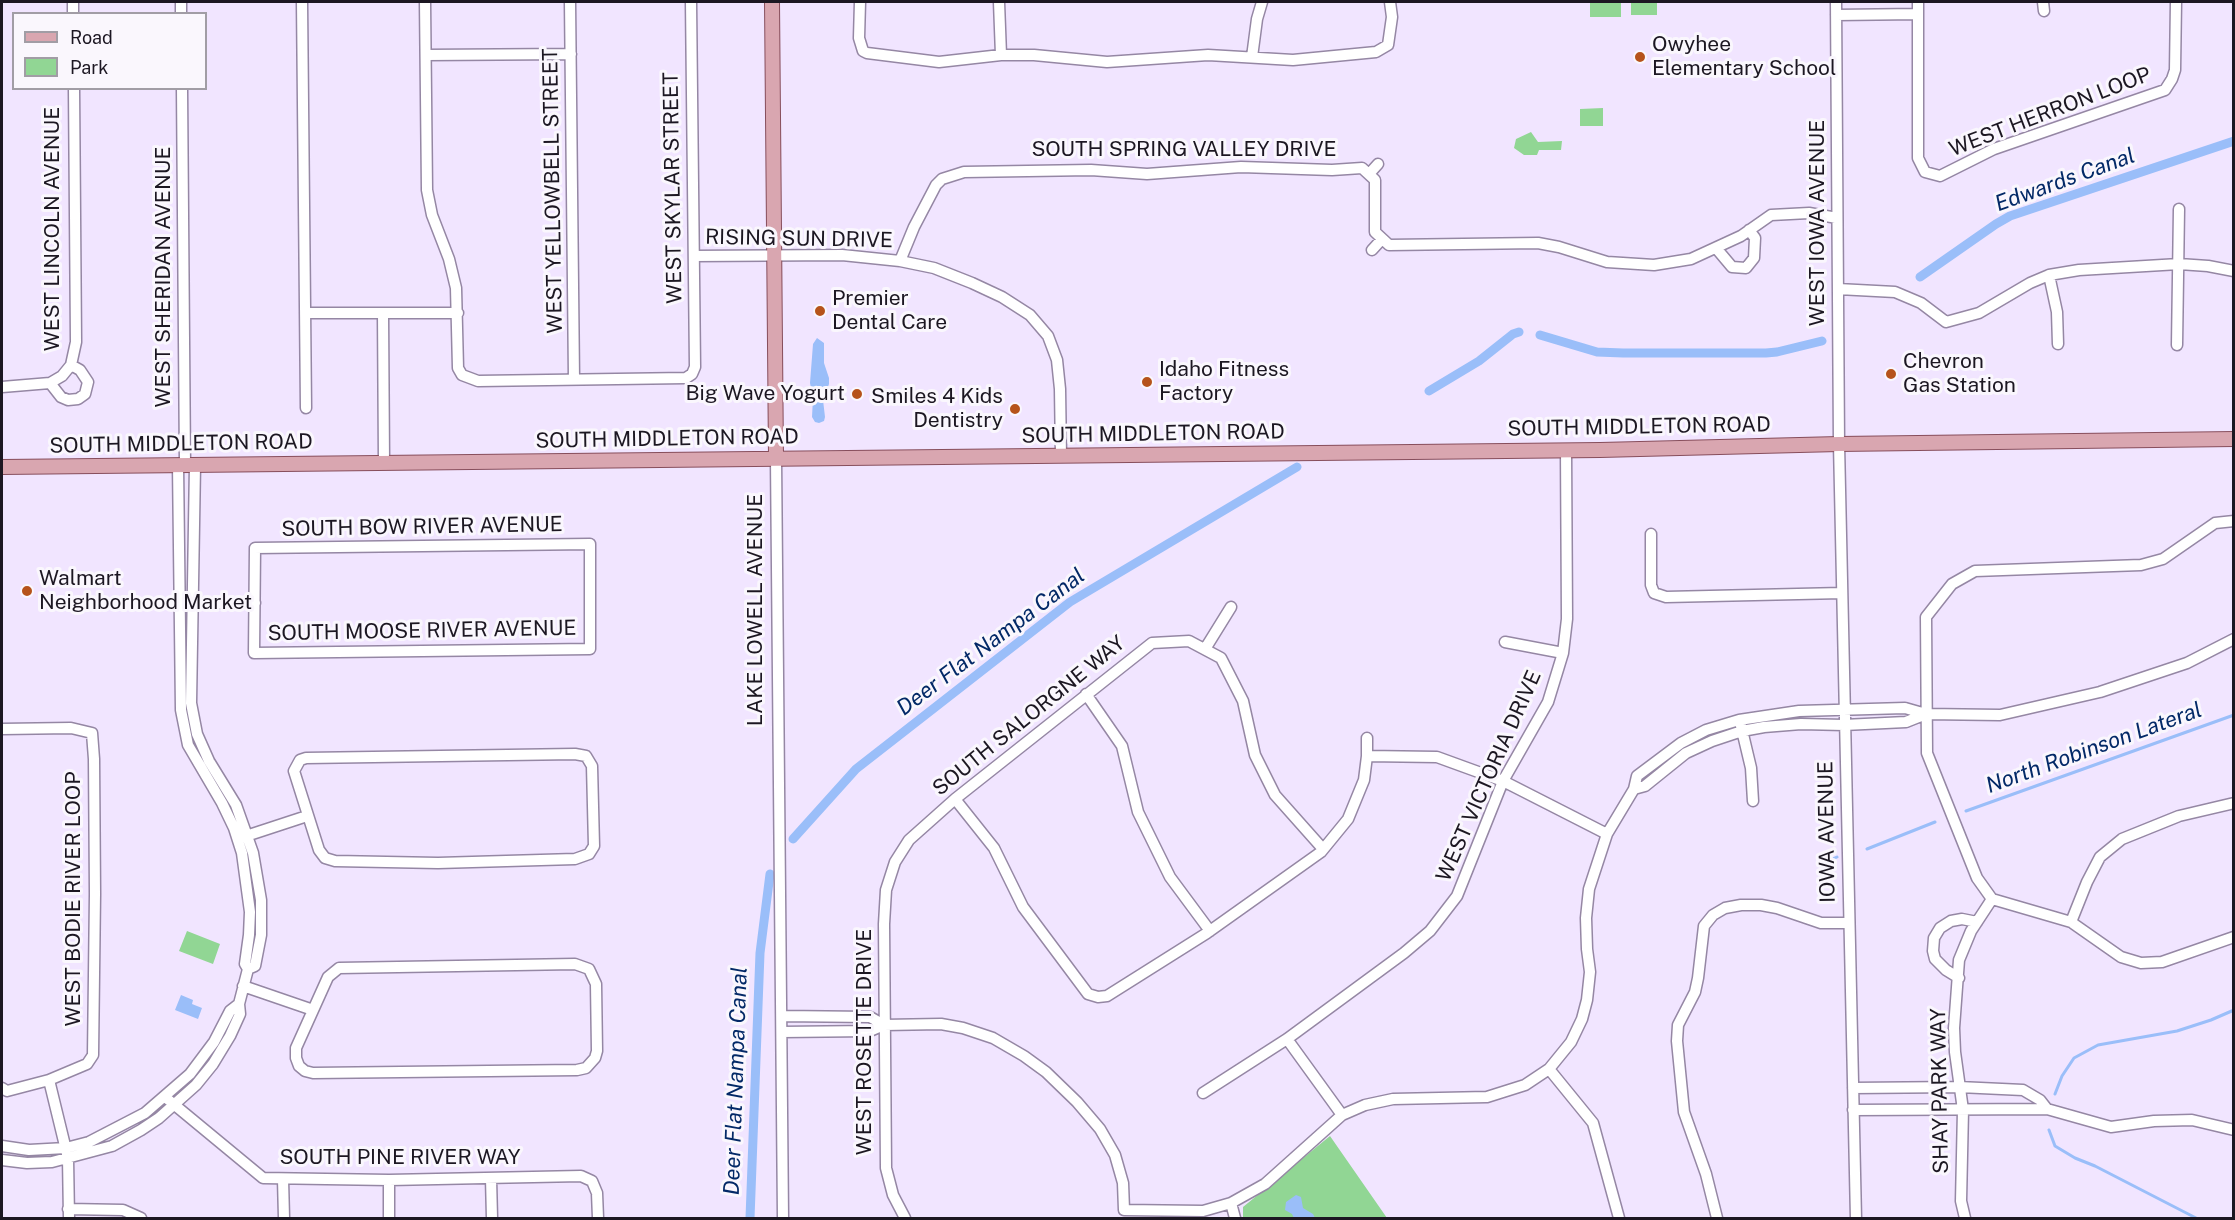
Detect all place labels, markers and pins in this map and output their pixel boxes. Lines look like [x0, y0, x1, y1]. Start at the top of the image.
place label: Owyhee Elementary School [1652, 32, 1836, 82]
marker: Owyhee Elementary School [1633, 50, 1647, 64]
place label: Premier Dental Care [832, 286, 947, 336]
marker: Premier Dental Care [813, 304, 827, 318]
place label: Chevron Gas Station [1903, 349, 2016, 399]
place label: Idaho Fitness Factory [1159, 357, 1289, 407]
marker: Chevron Gas Station [1884, 367, 1898, 381]
marker: Idaho Fitness Factory [1140, 375, 1154, 389]
place label: Big Wave Yogurt [685, 381, 845, 407]
place label: Smiles 4 Kids Dentistry [871, 384, 1003, 434]
marker: Big Wave Yogurt [850, 387, 864, 401]
marker: Smiles 4 Kids Dentistry [1008, 402, 1022, 416]
place label: Walmart Neighborhood Market [39, 566, 252, 616]
marker: Walmart Neighborhood Market [20, 584, 34, 598]

